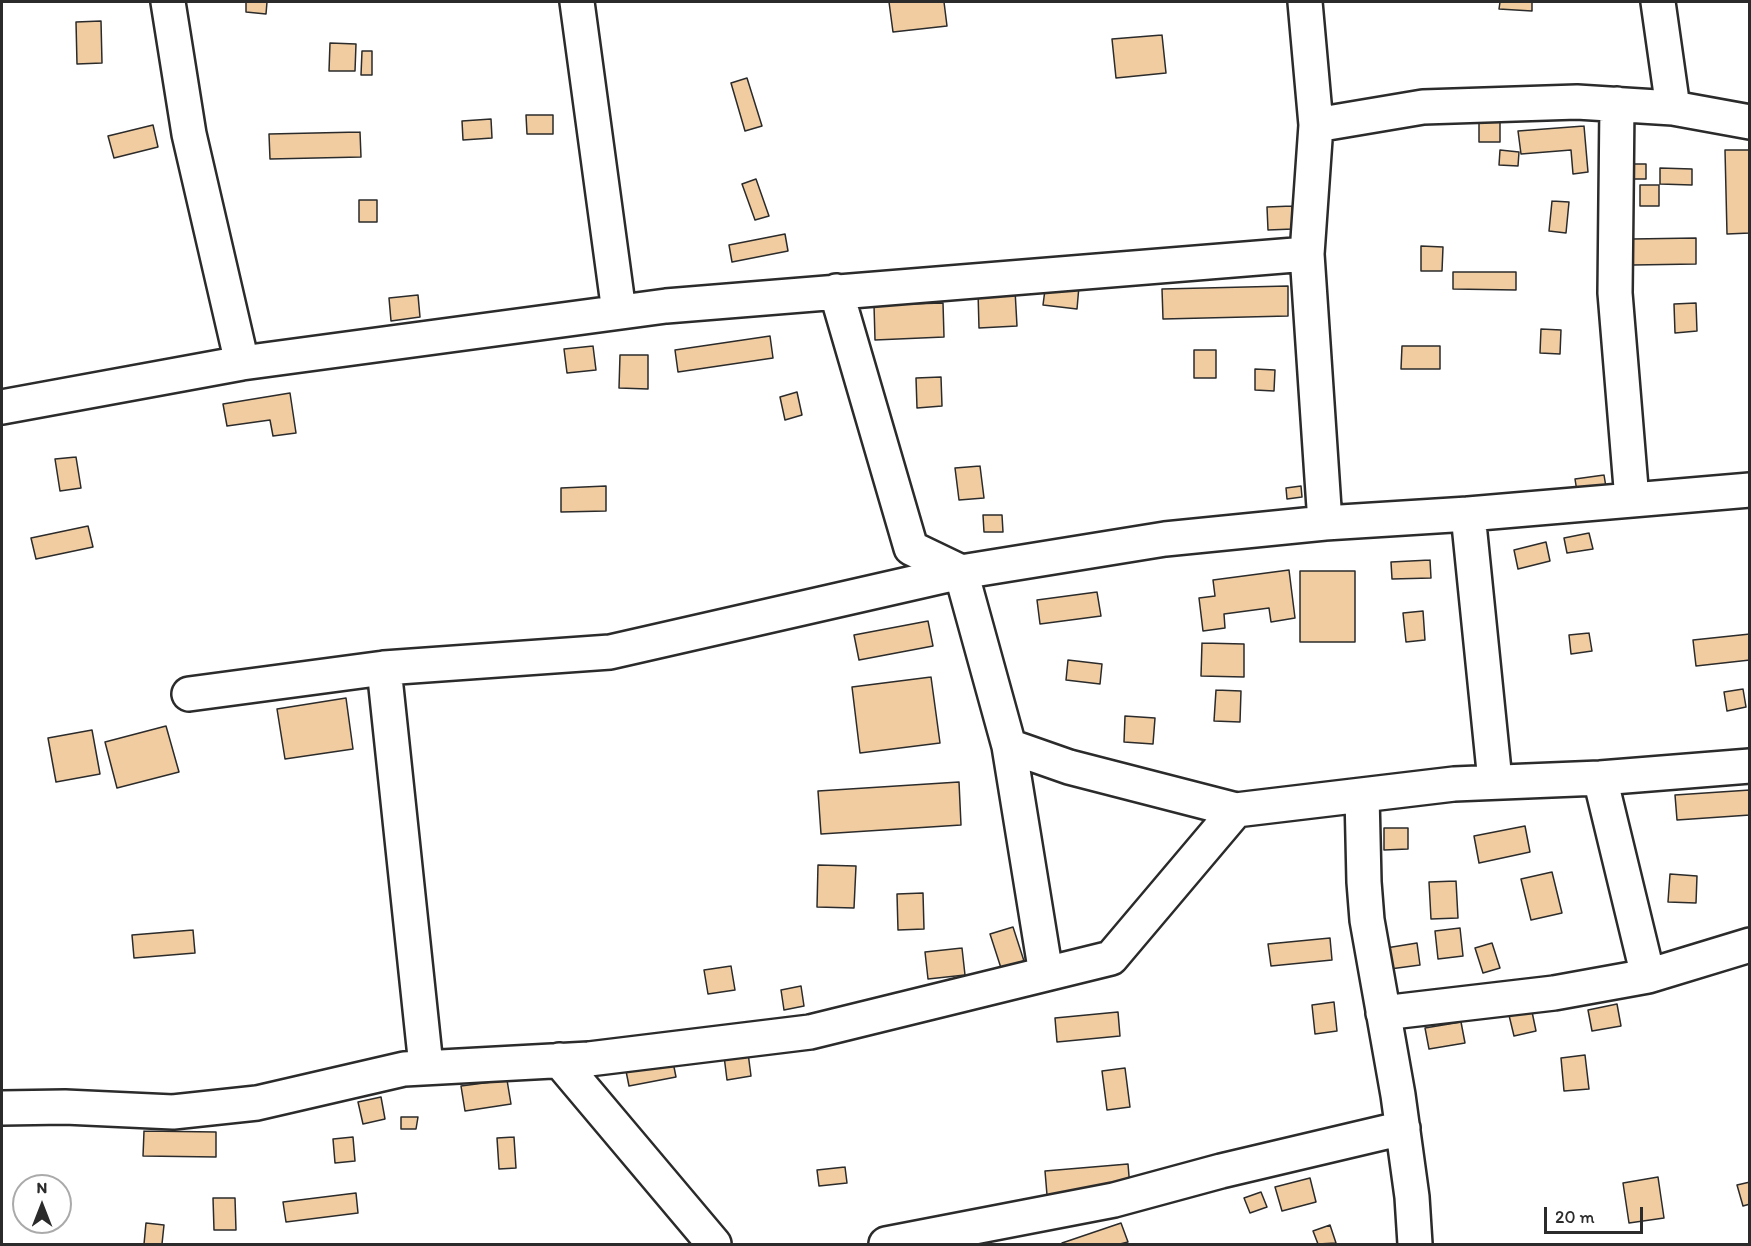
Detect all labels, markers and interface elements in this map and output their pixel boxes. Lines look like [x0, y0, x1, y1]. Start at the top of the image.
north arrow [12, 1174, 72, 1234]
text: N [37, 1178, 47, 1197]
scale bar [1547, 1195, 1646, 1233]
text: 20 m [1555, 1206, 1595, 1228]

